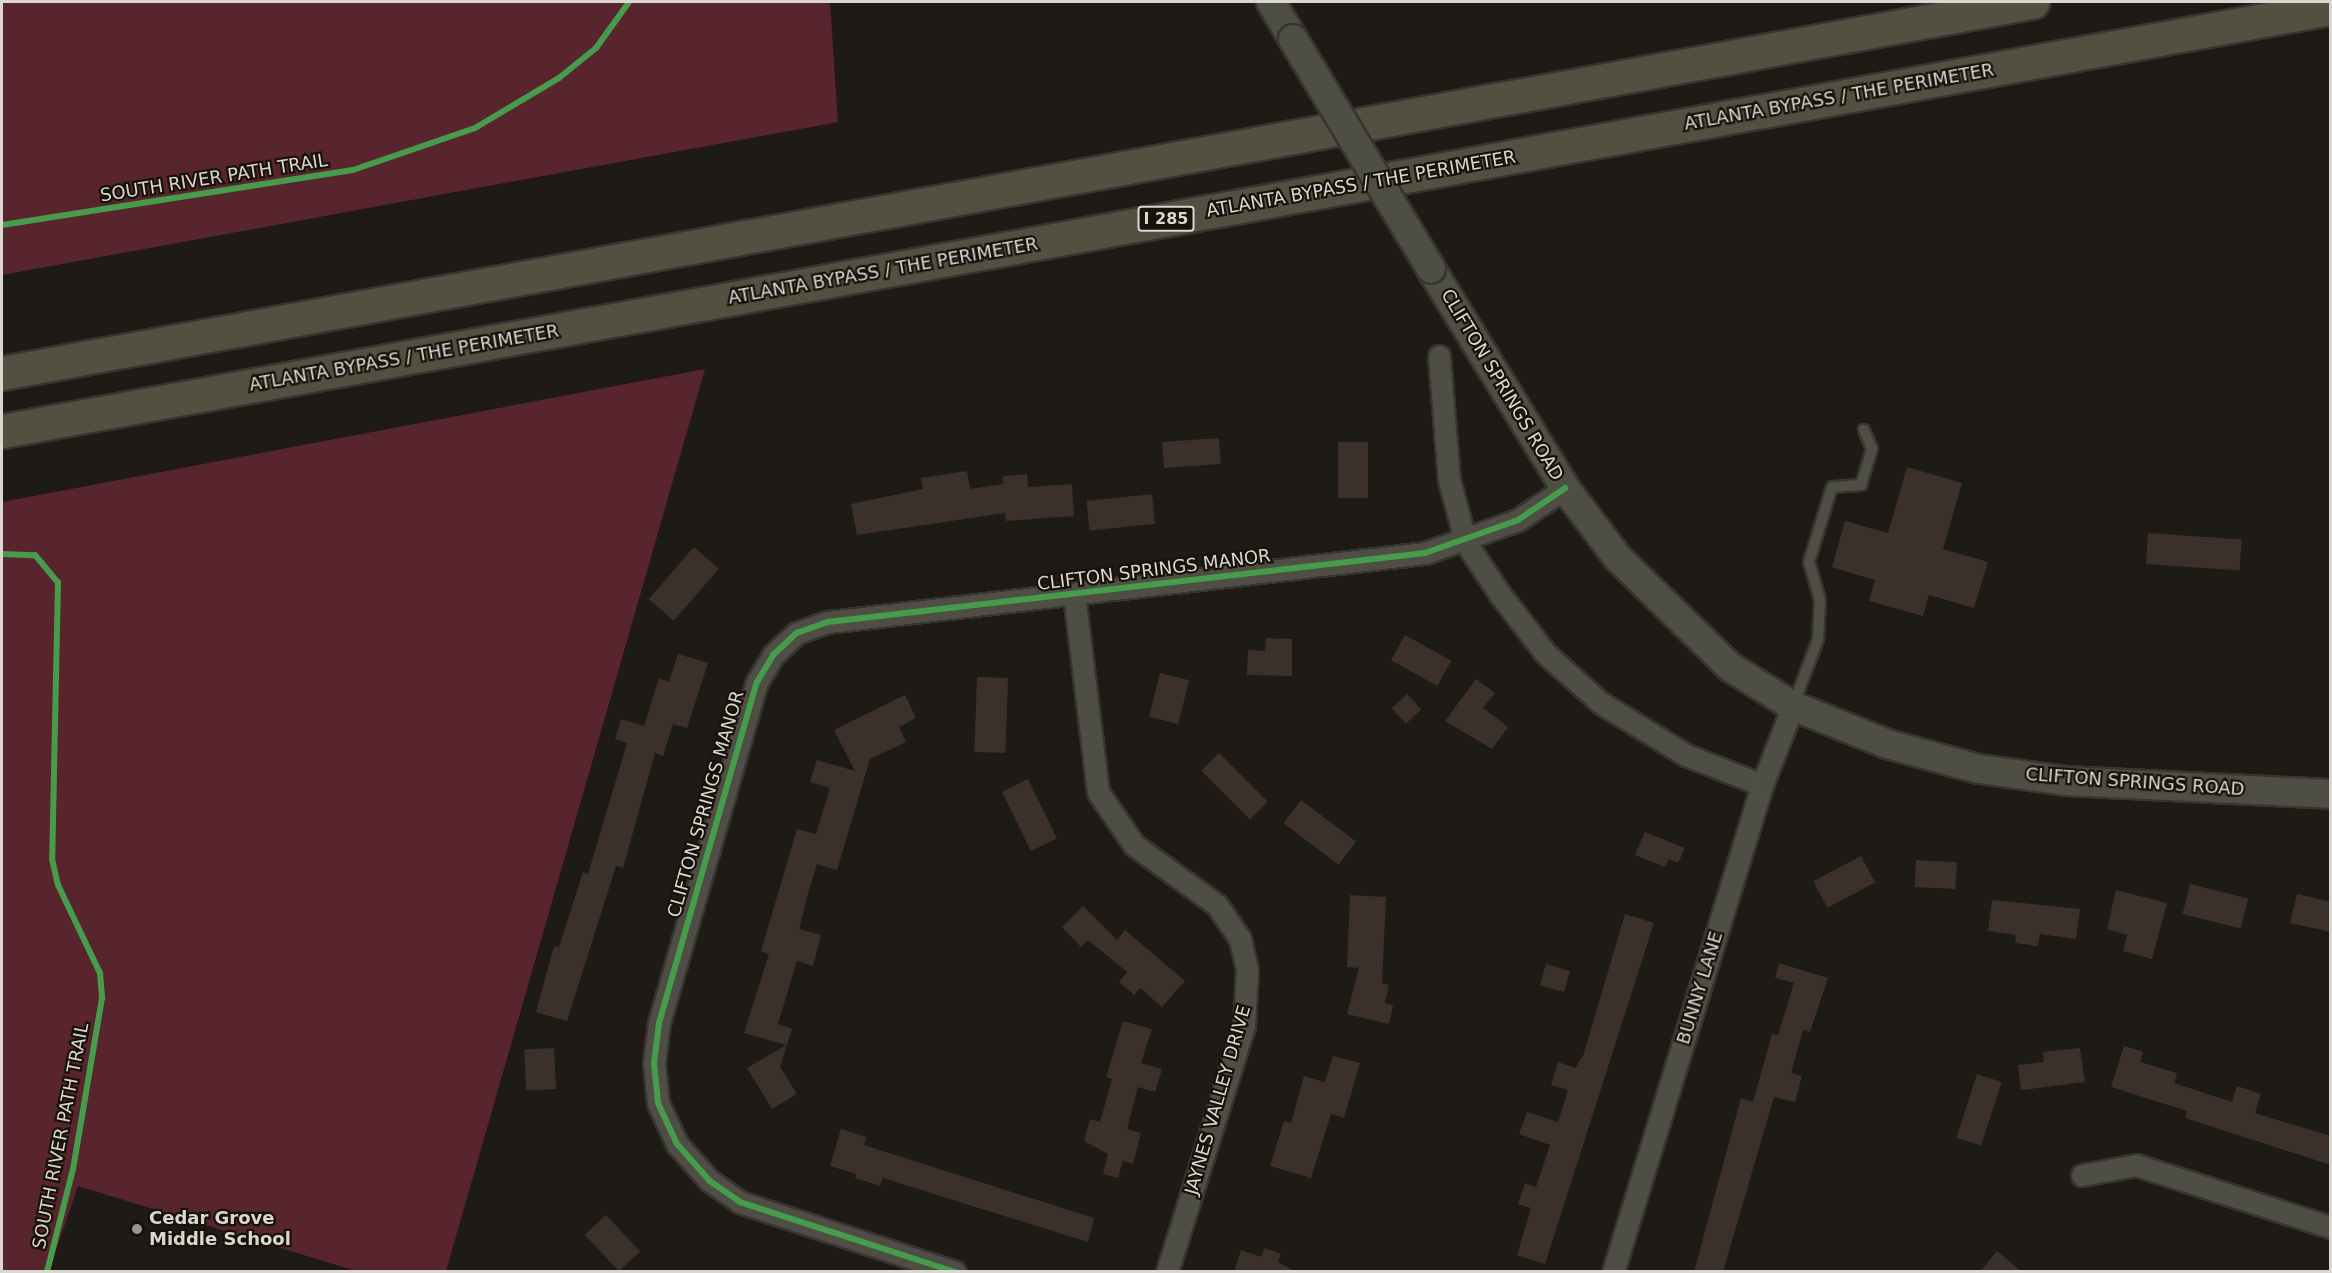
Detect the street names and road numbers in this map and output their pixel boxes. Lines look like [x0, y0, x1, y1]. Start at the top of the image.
street label: ATLANTA BYPASS / THE PERIMETER [1683, 59, 1995, 135]
street label: ATLANTA BYPASS / THE PERIMETER [1205, 146, 1517, 222]
street label: SOUTH RIVER PATH TRAIL [99, 149, 329, 207]
road number: I 285 [1138, 206, 1194, 232]
street label: ATLANTA BYPASS / THE PERIMETER [727, 233, 1039, 309]
street label: CLIFTON SPRINGS ROAD [1436, 285, 1568, 485]
street label: ATLANTA BYPASS / THE PERIMETER [248, 320, 560, 396]
street label: CLIFTON SPRINGS MANOR [1036, 545, 1272, 595]
street label: CLIFTON SPRINGS MANOR [663, 688, 749, 920]
street label: CLIFTON SPRINGS ROAD [2025, 764, 2245, 800]
street label: BUNNY LANE [1673, 929, 1727, 1047]
street label: JAYNES VALLEY DRIVE [1181, 1003, 1255, 1197]
street label: SOUTH RIVER PATH TRAIL [28, 1021, 94, 1251]

